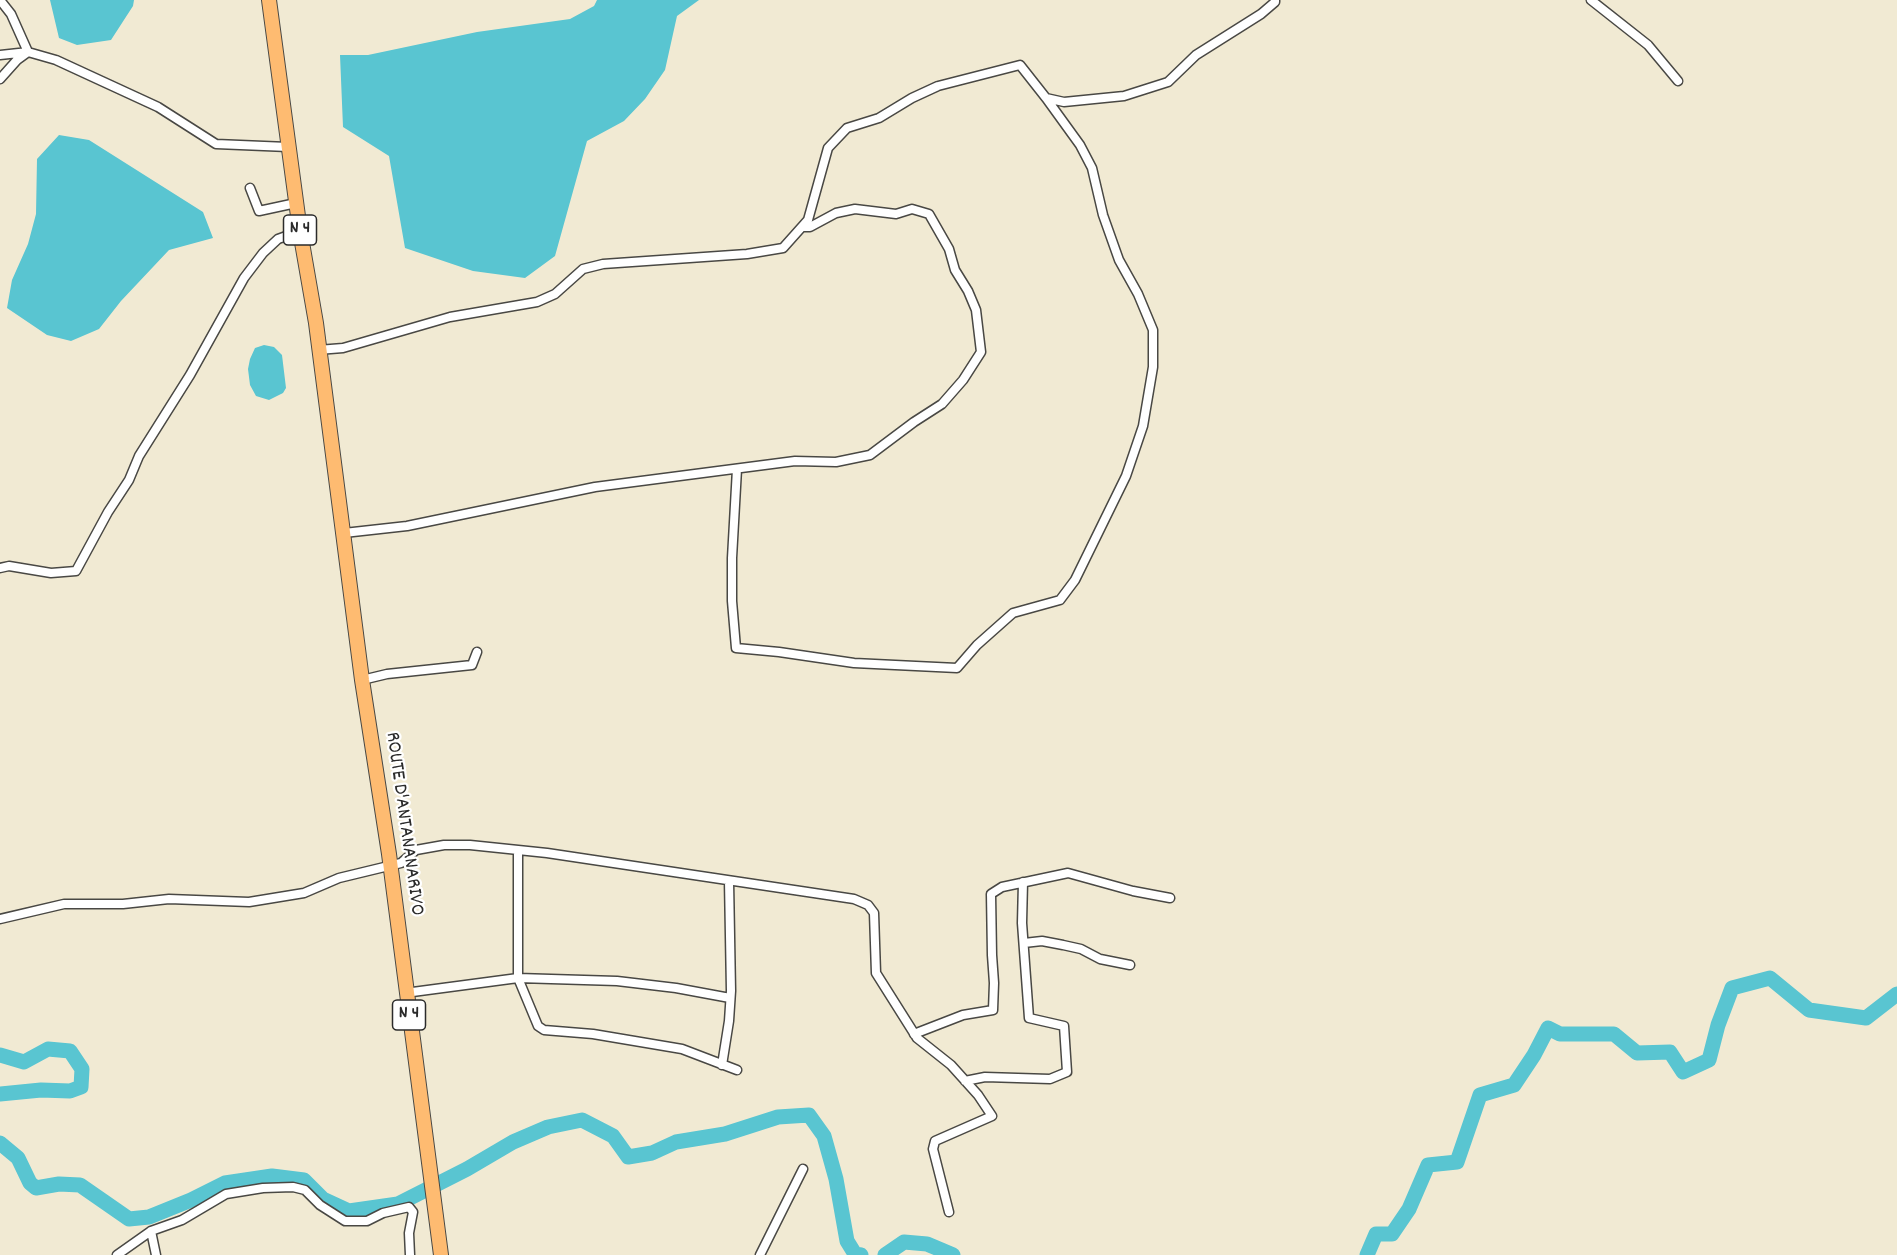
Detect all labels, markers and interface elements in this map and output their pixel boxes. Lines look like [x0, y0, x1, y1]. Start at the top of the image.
road number: N 4 [284, 215, 316, 245]
street label: ROUTE D'ANTANANARIVO [378, 731, 428, 917]
road number: N 4 [392, 1000, 426, 1030]

